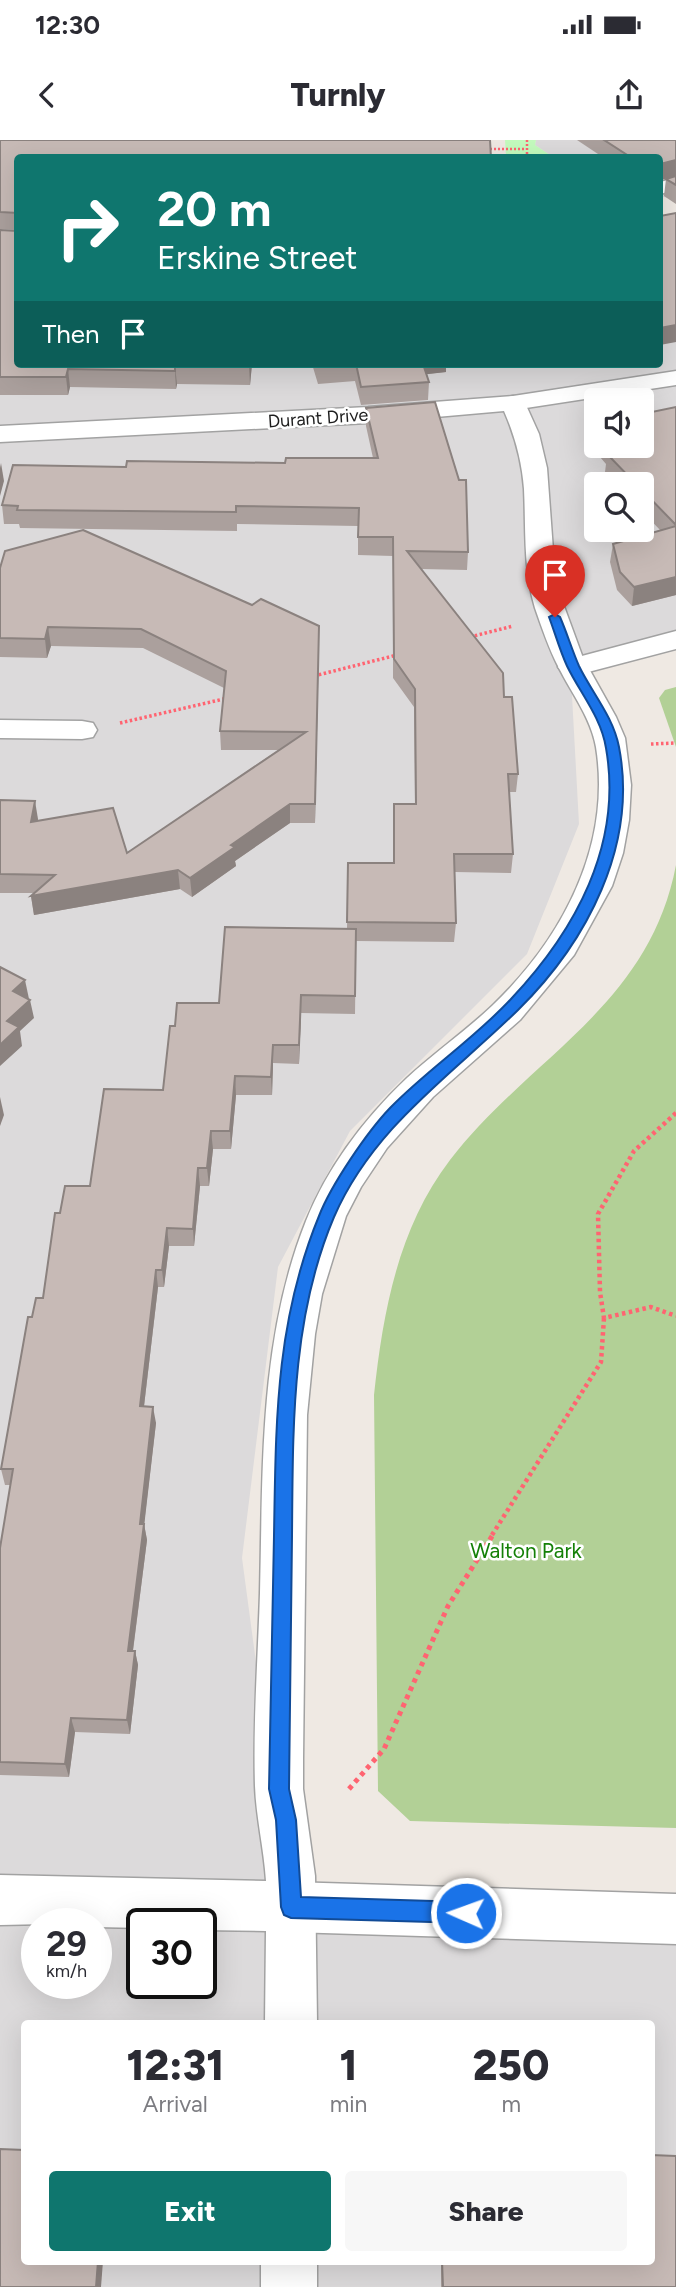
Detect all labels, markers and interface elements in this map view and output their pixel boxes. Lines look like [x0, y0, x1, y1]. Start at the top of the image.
text: 12:30 [35, 9, 100, 41]
icon: back [28, 76, 66, 114]
text: Turnly [291, 76, 385, 114]
icon: share [610, 76, 648, 114]
text: 20 m [157, 179, 272, 238]
icon: right [42, 182, 133, 273]
text: Erskine Street [157, 239, 357, 277]
icon: arrive [114, 315, 152, 353]
text: Then [42, 318, 100, 350]
map controls [584, 388, 654, 542]
button: sound [584, 388, 654, 458]
street label: Durant Drive [267, 404, 369, 432]
button: search [584, 472, 654, 542]
pin [525, 545, 585, 617]
icon: arrive [536, 556, 574, 594]
park label: Walton Park [470, 1538, 583, 1563]
position arrow [429, 1876, 503, 1950]
speed limit sign: 30 [126, 1908, 217, 1999]
text: 29 [46, 1923, 87, 1965]
text: km/h [46, 1960, 87, 1982]
text: 12:31 [126, 2040, 224, 2091]
text: 1 [340, 2040, 357, 2091]
text: 250 [473, 2040, 549, 2091]
text: Arrival [143, 2090, 208, 2118]
text: min [330, 2090, 367, 2118]
text: m [501, 2090, 521, 2118]
button: Exit [49, 2171, 331, 2251]
button: Share [345, 2171, 627, 2251]

